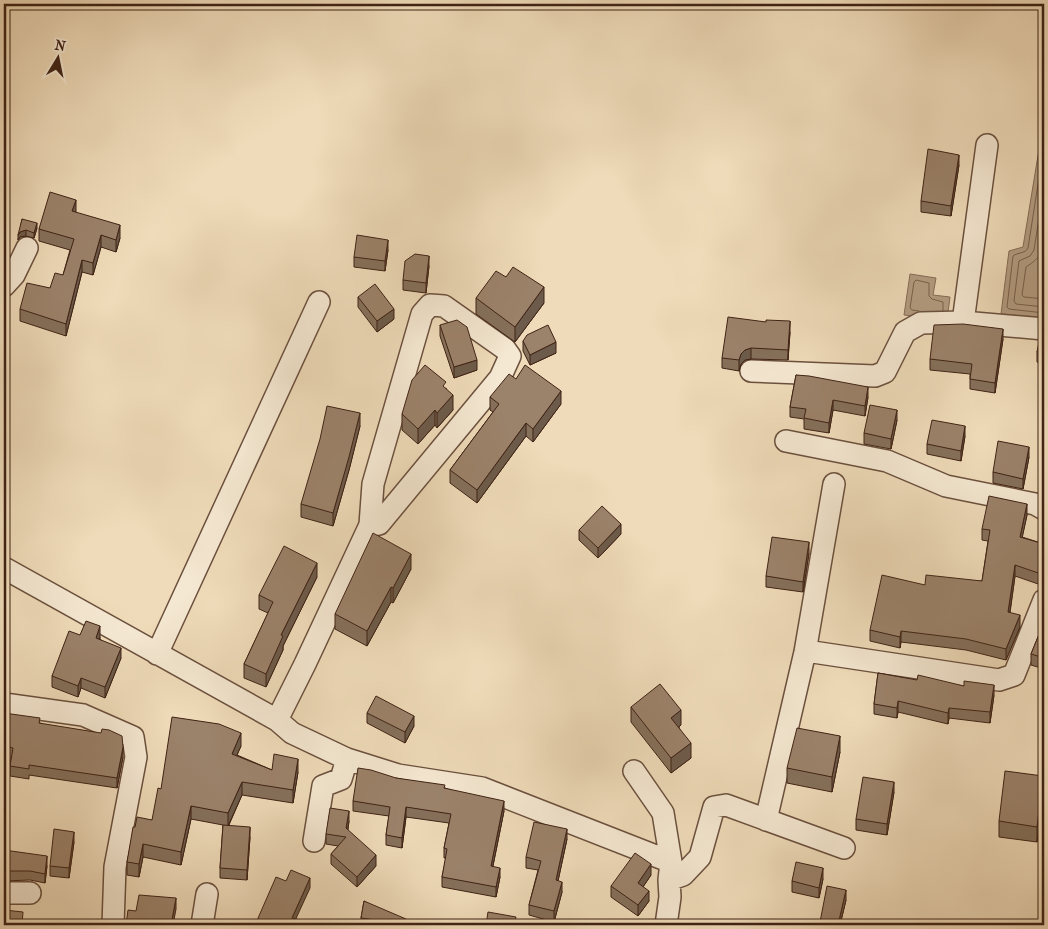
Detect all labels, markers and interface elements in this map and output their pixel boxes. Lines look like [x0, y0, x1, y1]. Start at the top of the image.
north arrow [32, 32, 82, 82]
text: N [53, 36, 67, 55]

